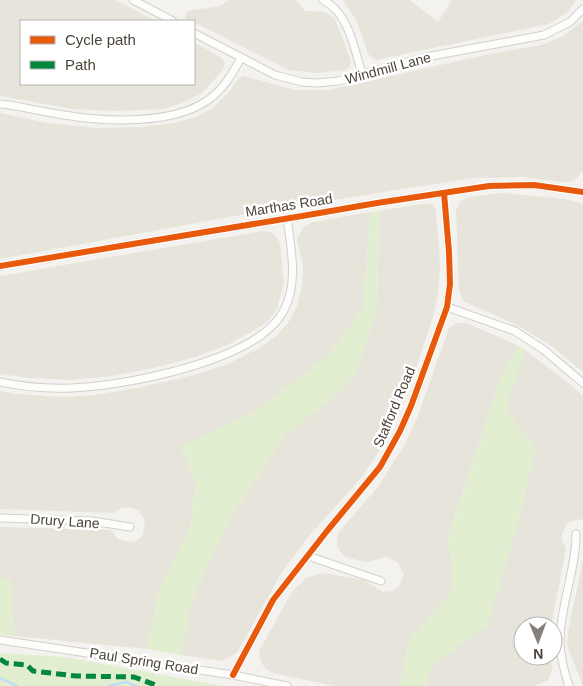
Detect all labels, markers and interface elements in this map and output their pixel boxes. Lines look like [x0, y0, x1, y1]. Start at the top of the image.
legend [20, 20, 195, 85]
text: Cycle path [65, 31, 136, 48]
street label: Windmill Lane [343, 49, 433, 87]
text: Path [65, 56, 96, 73]
street label: Marthas Road [244, 190, 334, 220]
street label: Stafford Road [370, 364, 418, 450]
street label: Drury Lane [30, 511, 100, 531]
north arrow [513, 616, 563, 666]
street label: Paul Spring Road [89, 645, 199, 677]
text: N [533, 646, 543, 662]

